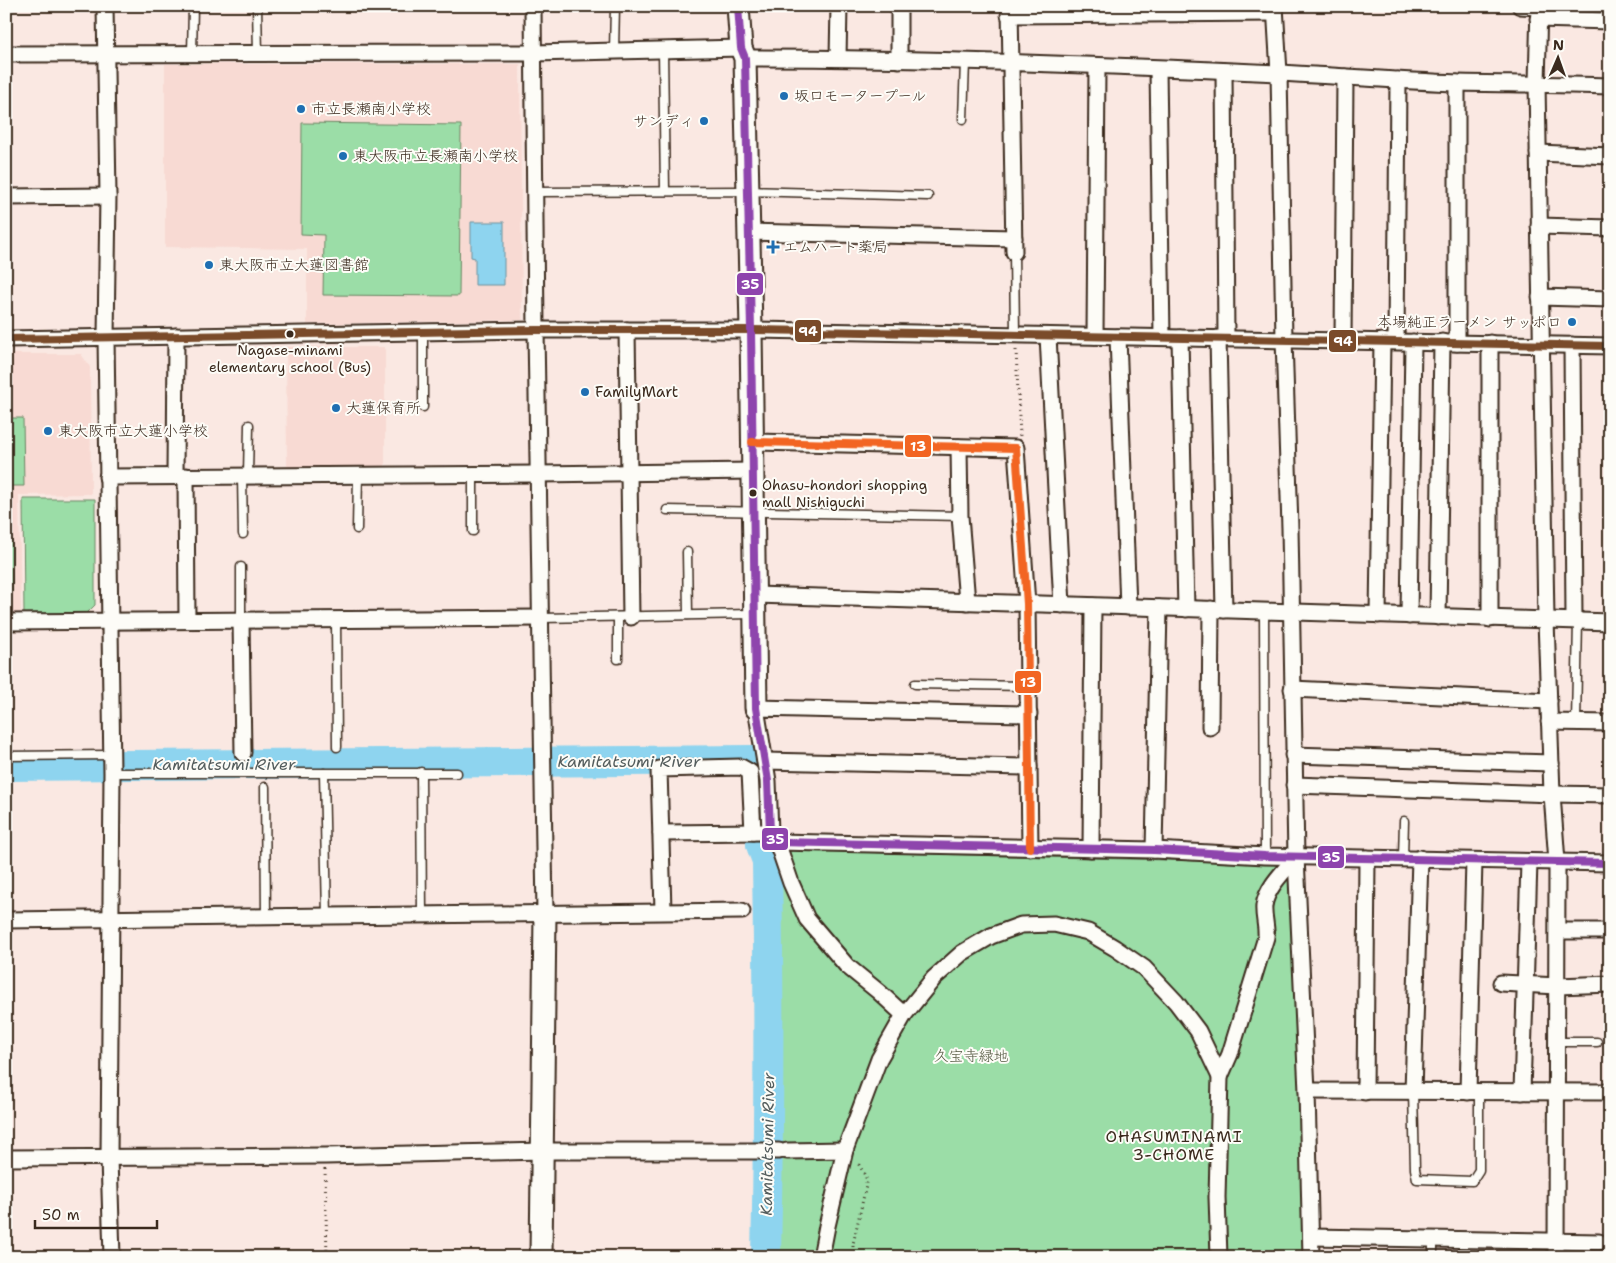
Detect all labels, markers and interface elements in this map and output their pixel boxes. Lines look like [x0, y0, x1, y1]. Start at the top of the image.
north arrow [1534, 32, 1584, 82]
text: N [1553, 36, 1564, 54]
place label: 坂口モータープール [794, 86, 926, 106]
marker: 坂口モータープール [778, 90, 790, 102]
place label: 市立長瀬南小学校 [311, 99, 431, 119]
marker: 市立長瀬南小学校 [295, 103, 307, 115]
place label: サンディ [633, 111, 694, 131]
marker: サンディ [698, 115, 710, 127]
place label: 東大阪市立長瀬南小学校 [353, 146, 518, 166]
marker: 東大阪市立長瀬南小学校 [337, 150, 349, 162]
place label: エムハート薬局 [783, 237, 888, 257]
marker: エムハート薬局 [767, 241, 779, 253]
place label: 東大阪市立大蓮図書館 [219, 255, 369, 275]
marker: 東大阪市立大蓮図書館 [203, 259, 215, 271]
line badge: 35 [736, 272, 764, 296]
text: 35 [741, 275, 759, 293]
place label: 本場純正ラーメン サッポロ [1377, 312, 1562, 332]
marker: 本場純正ラーメン サッポロ [1566, 316, 1578, 328]
line badge: 94 [794, 319, 822, 343]
text: 94 [798, 322, 818, 340]
marker: Nagase-minami elementary school (Bus) [285, 329, 295, 339]
line badge: 94 [1328, 329, 1357, 353]
text: 94 [1333, 332, 1353, 350]
place label: Nagase-minami elementary school (Bus) [209, 341, 371, 376]
place label: FamilyMart [595, 382, 678, 402]
marker: FamilyMart [579, 386, 591, 398]
place label: 大蓮保育所 [346, 398, 421, 418]
marker: 大蓮保育所 [330, 402, 342, 414]
place label: 東大阪市立大蓮小学校 [58, 421, 208, 441]
marker: 東大阪市立大蓮小学校 [42, 425, 54, 437]
line badge: 13 [904, 434, 932, 458]
text: 13 [910, 437, 926, 455]
place label: Ohasu-hondori shopping mall Nishiguchi [762, 476, 927, 511]
marker: Ohasu-hondori shopping mall Nishiguchi [748, 488, 758, 498]
line badge: 13 [1014, 670, 1042, 694]
text: 13 [1020, 673, 1036, 691]
water label: Kamitatsumi River [557, 751, 701, 772]
water label: Kamitatsumi River [152, 754, 296, 775]
line badge: 35 [761, 827, 789, 851]
text: 35 [766, 830, 784, 848]
line badge: 35 [1317, 845, 1345, 869]
text: 35 [1322, 848, 1340, 866]
park label: 久宝寺緑地 [933, 1046, 1009, 1066]
water label: Kamitatsumi River [756, 1072, 779, 1216]
district label: OHASUMINAMI 3-CHOME [1106, 1126, 1242, 1165]
scale bar [35, 1198, 158, 1230]
text: 50 m [42, 1205, 80, 1225]

